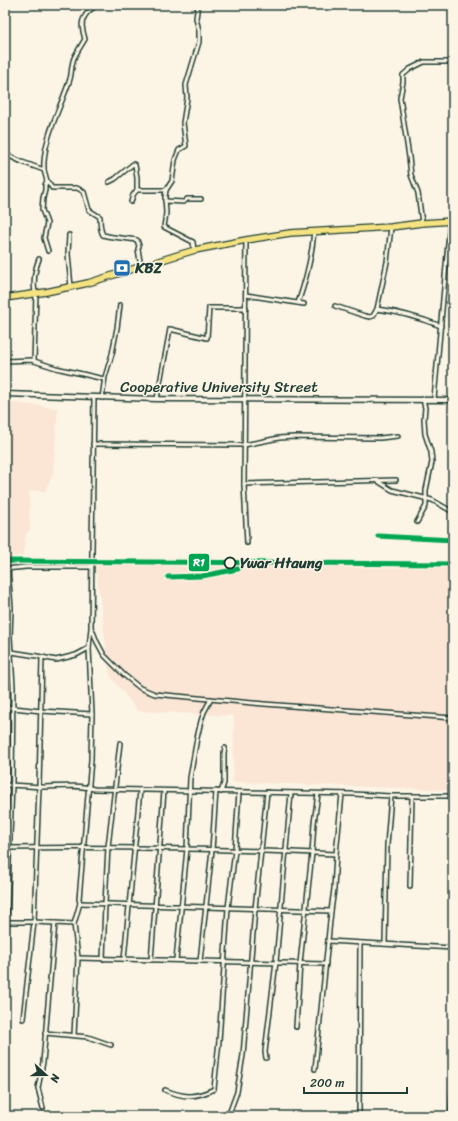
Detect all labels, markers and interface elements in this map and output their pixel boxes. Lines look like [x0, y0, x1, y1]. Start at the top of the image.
place label: KBZ [134, 255, 163, 281]
bank icon: KBZ [112, 258, 132, 278]
street label: Cooperative University Street [120, 374, 318, 400]
place label: Ywar Htaung [240, 550, 323, 576]
line badge: R1 [188, 553, 210, 572]
text: R1 [192, 553, 205, 572]
marker: Ywar Htaung [223, 556, 237, 570]
north arrow [26, 1055, 66, 1095]
scale bar [304, 1069, 407, 1095]
text: N [44, 1071, 65, 1086]
text: 200 m [310, 1072, 344, 1094]

